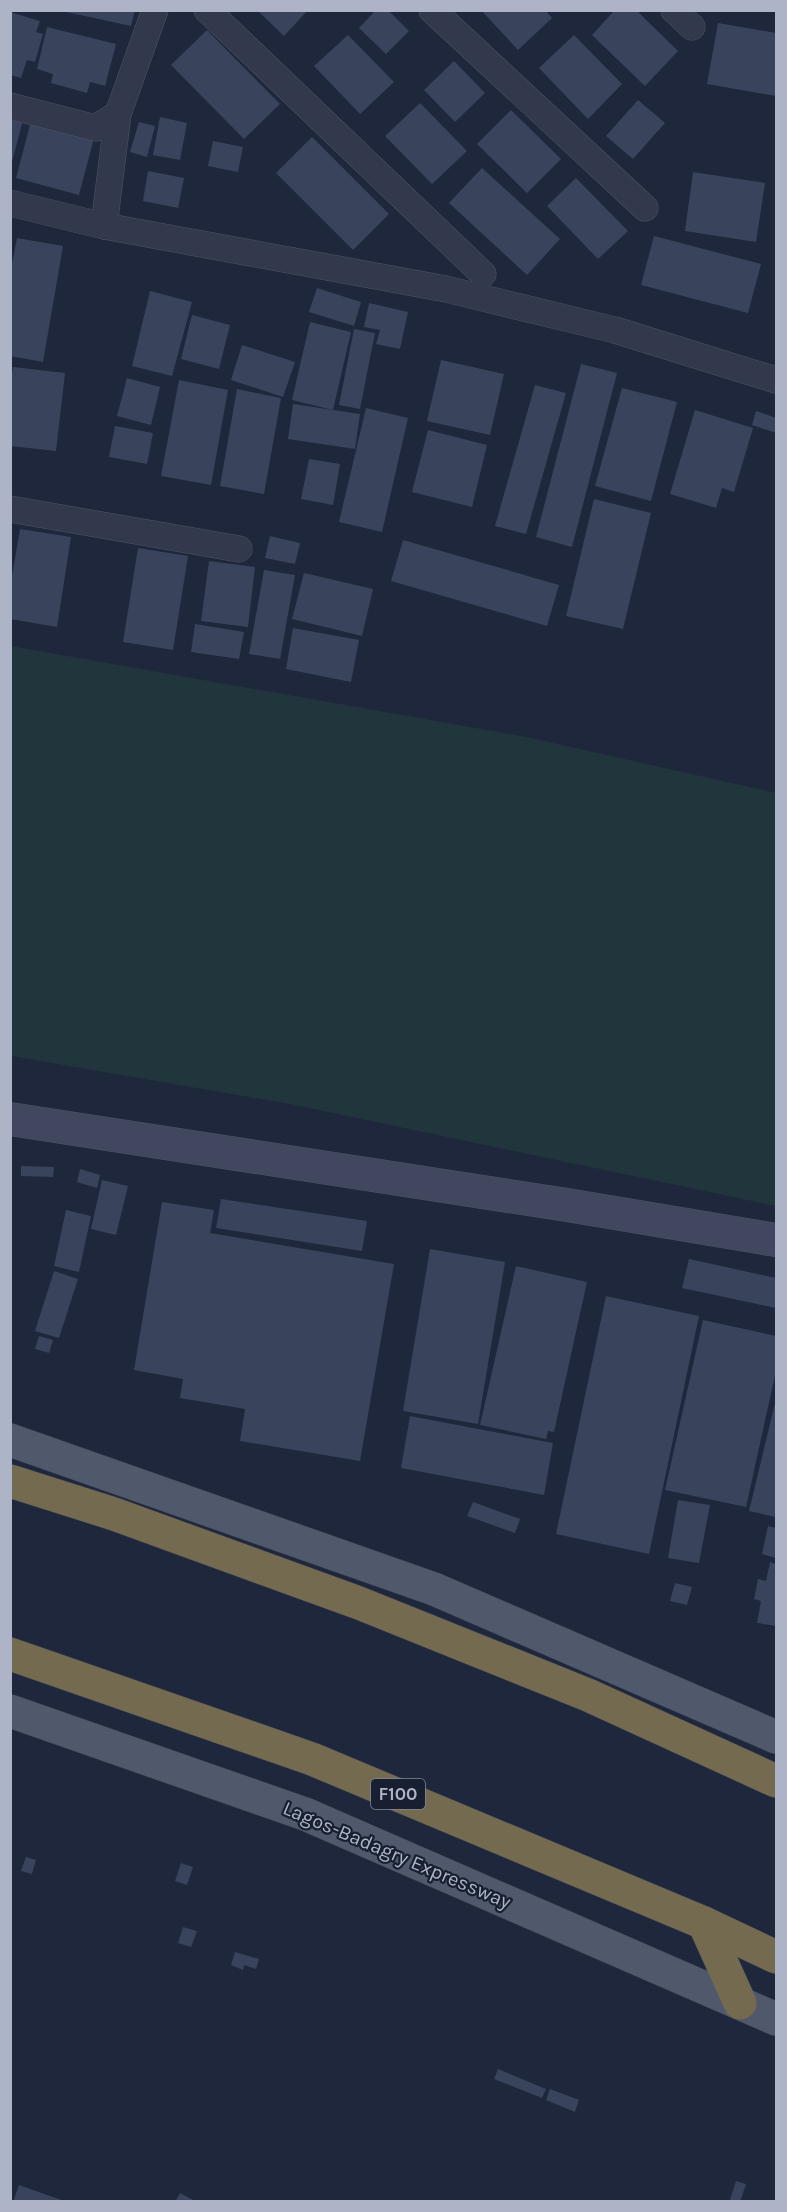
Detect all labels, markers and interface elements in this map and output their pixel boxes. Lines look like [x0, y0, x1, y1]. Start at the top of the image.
road number: F100 [371, 1779, 425, 1809]
street label: Lagos-Badagry Expressway [280, 1796, 514, 1914]

